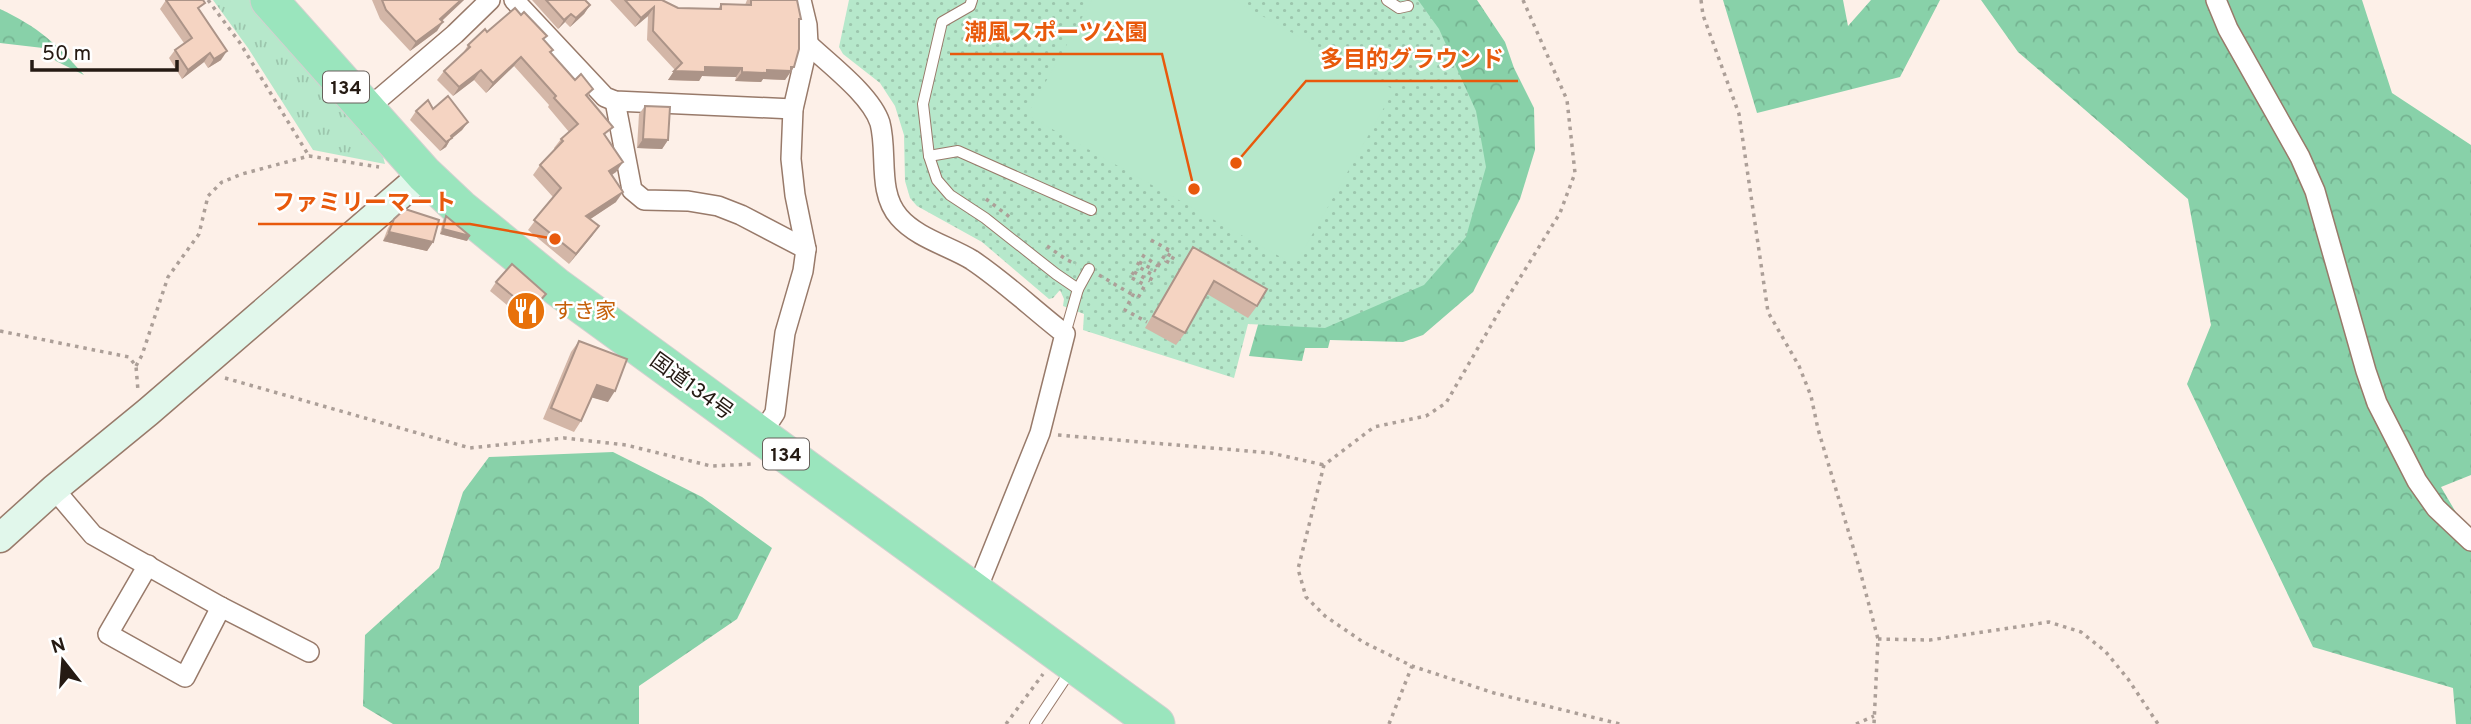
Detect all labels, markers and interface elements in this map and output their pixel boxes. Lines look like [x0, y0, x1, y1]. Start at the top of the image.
callout: 潮風スポーツ公園 [950, 10, 1162, 54]
text: 潮風スポーツ公園 [964, 20, 1148, 49]
scale bar [32, 28, 177, 72]
callout: 多目的グラウンド [1306, 37, 1518, 81]
text: 50 m [42, 41, 91, 68]
text: 多目的グラウンド [1320, 47, 1504, 76]
road number: 134 [323, 72, 369, 102]
callout: ファミリーマート [258, 180, 470, 224]
text: ファミリーマート [272, 190, 456, 219]
restaurant icon: すき家 [505, 290, 547, 332]
place label: すき家 [553, 299, 616, 326]
street label: 国道134号 [644, 348, 738, 427]
road number: 134 [763, 438, 809, 470]
north arrow [28, 626, 98, 696]
text: N [49, 633, 69, 660]

